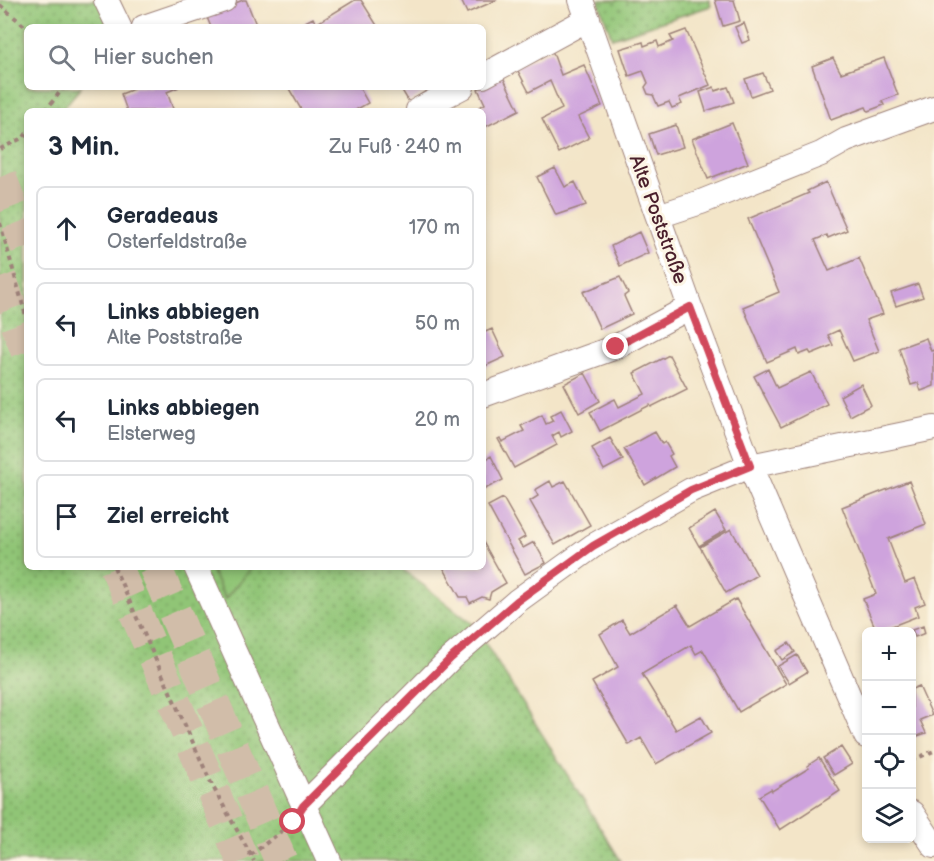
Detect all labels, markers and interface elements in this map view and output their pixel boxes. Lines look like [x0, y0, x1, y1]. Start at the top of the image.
search box [24, 24, 486, 90]
icon: search [45, 41, 78, 74]
text: Hier suchen [93, 44, 214, 71]
text: 3 Min. [48, 132, 119, 163]
text: Zu Fuß · 240 m [329, 135, 462, 159]
street label: Alte Poststraße [624, 151, 693, 287]
text: Geradeaus [107, 203, 218, 230]
icon: ahead [50, 212, 83, 245]
text: 170 m [409, 216, 460, 240]
text: Osterfeldstraße [107, 230, 247, 254]
text: Links abbiegen [107, 299, 260, 326]
icon: left [50, 308, 83, 341]
text: 50 m [415, 312, 460, 336]
text: Alte Poststraße [107, 326, 243, 350]
route end [602, 333, 628, 359]
text: Links abbiegen [107, 395, 260, 422]
icon: left [50, 404, 83, 437]
text: 20 m [415, 408, 460, 432]
text: Elsterweg [107, 422, 196, 446]
icon: arrive [50, 500, 83, 533]
text: Ziel erreicht [107, 503, 229, 530]
map controls [862, 627, 916, 843]
button: + [862, 627, 916, 681]
button: − [862, 681, 916, 735]
button: locate [862, 735, 916, 789]
button: layers [862, 789, 916, 843]
route start [279, 808, 305, 834]

